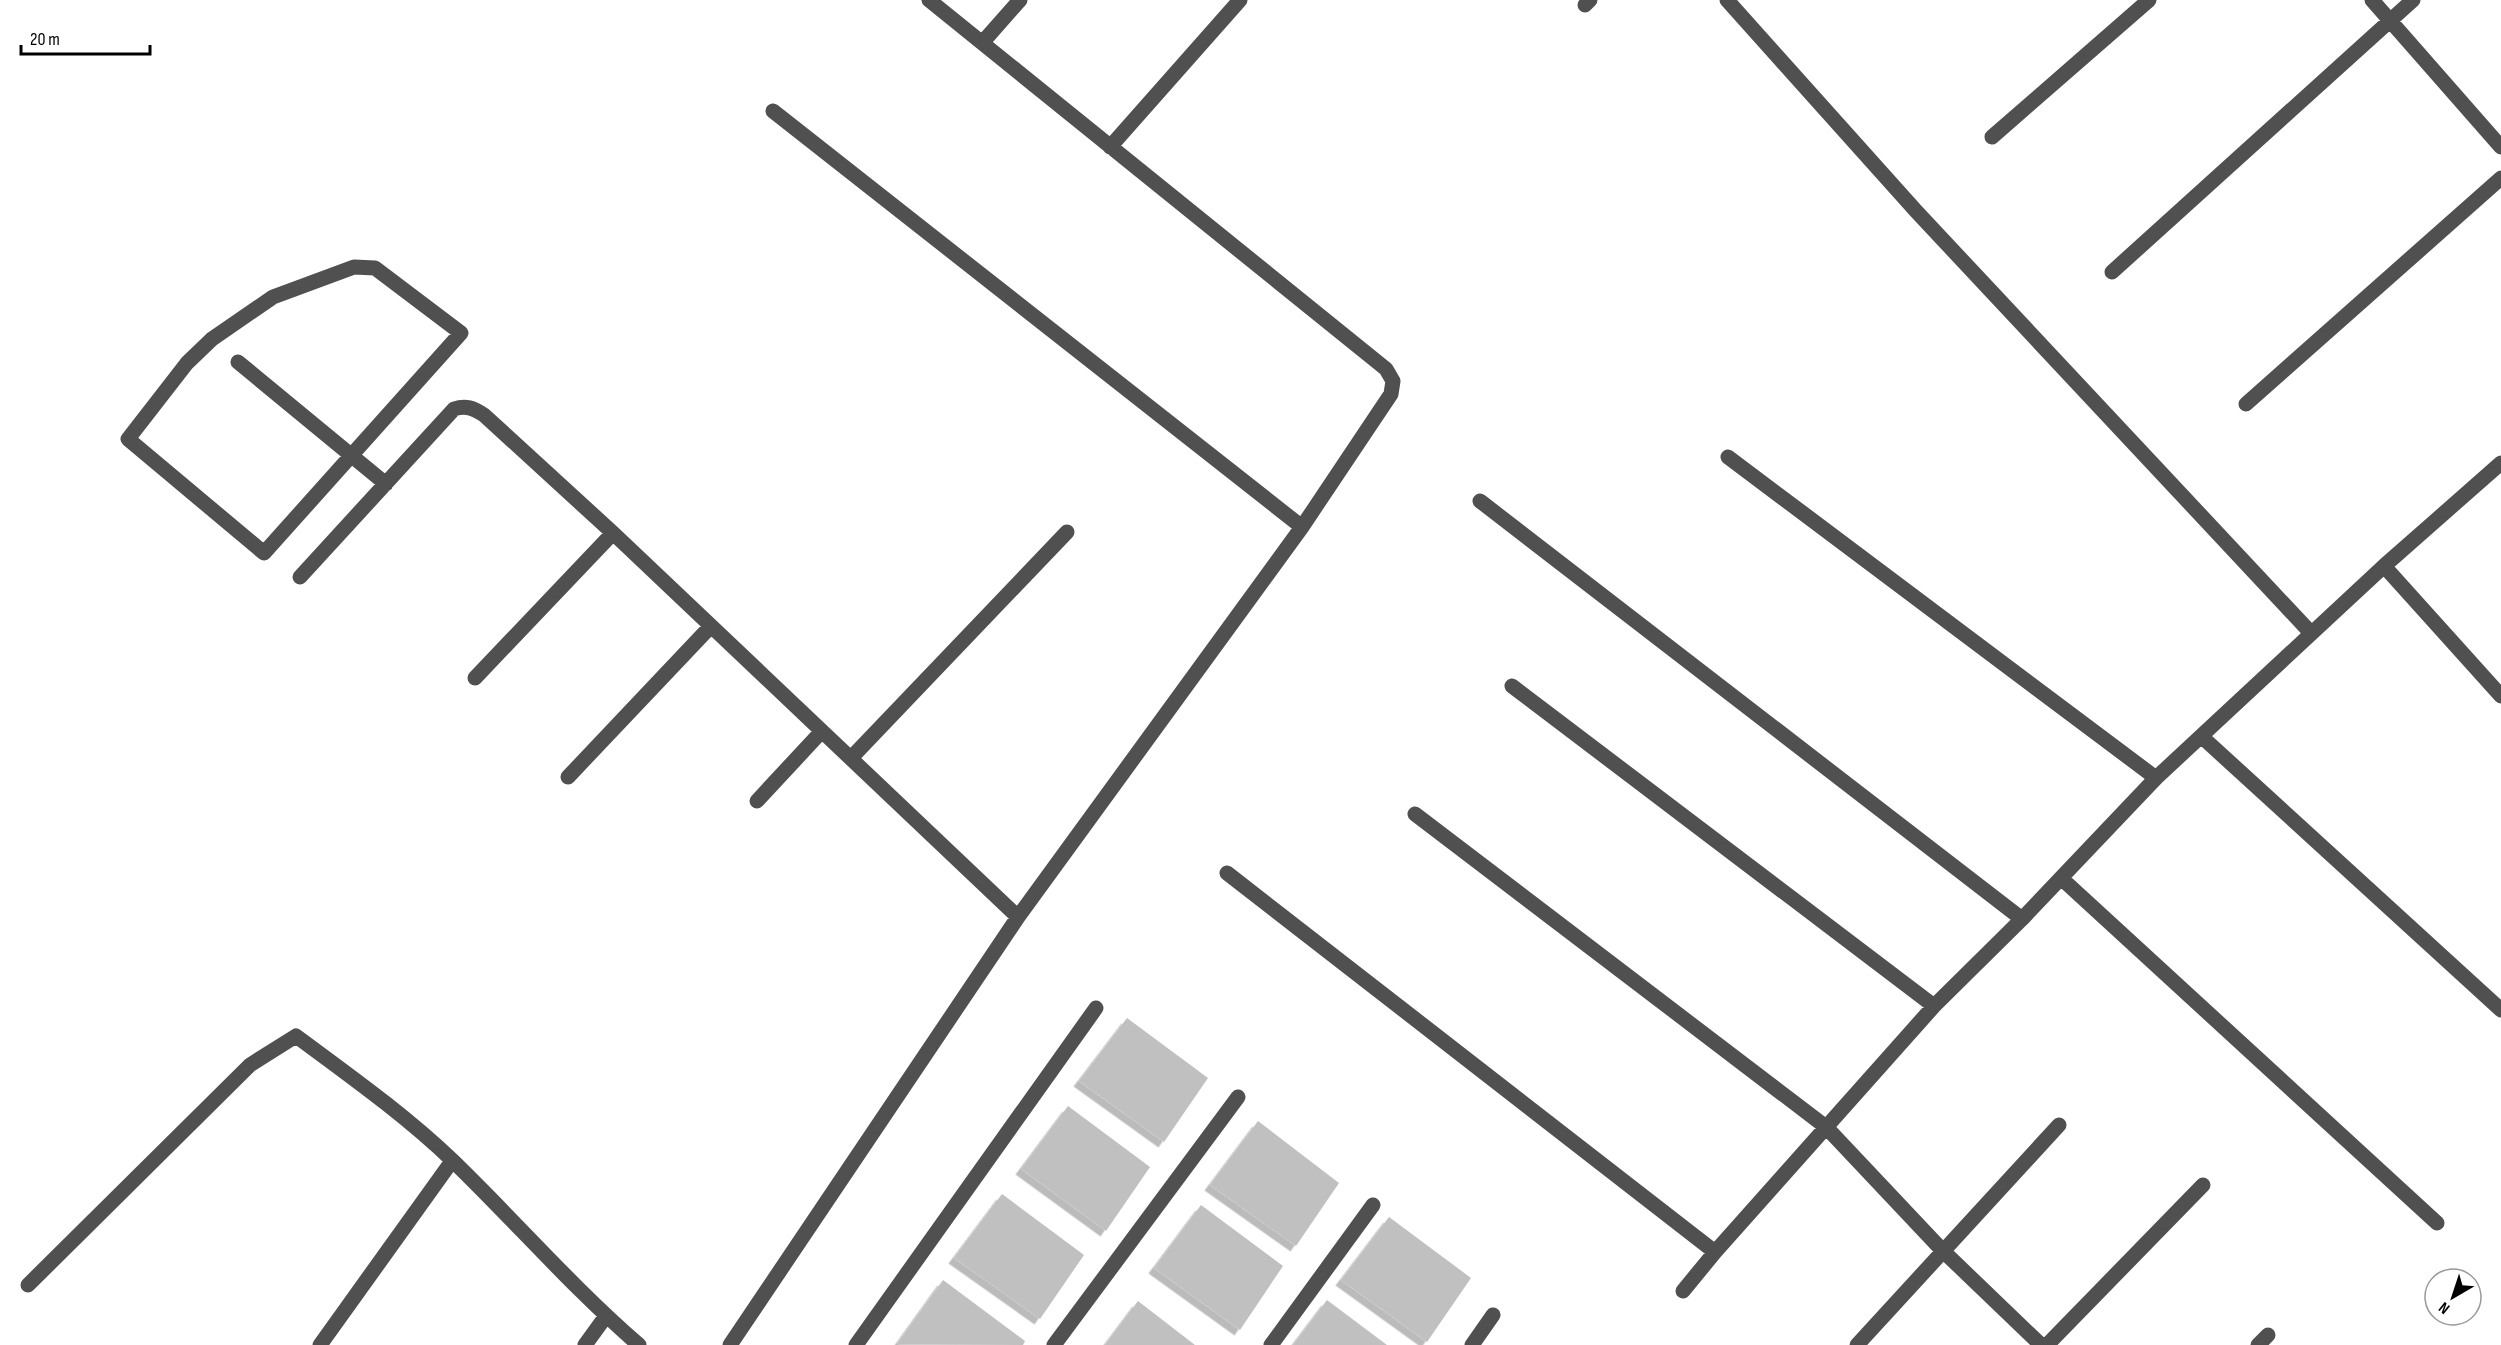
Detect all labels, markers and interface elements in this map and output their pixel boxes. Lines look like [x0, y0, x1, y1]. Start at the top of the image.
scale bar [21, 18, 150, 56]
text: 20 m [30, 29, 60, 50]
north arrow [2423, 1267, 2483, 1327]
text: N [2435, 1297, 2454, 1318]

